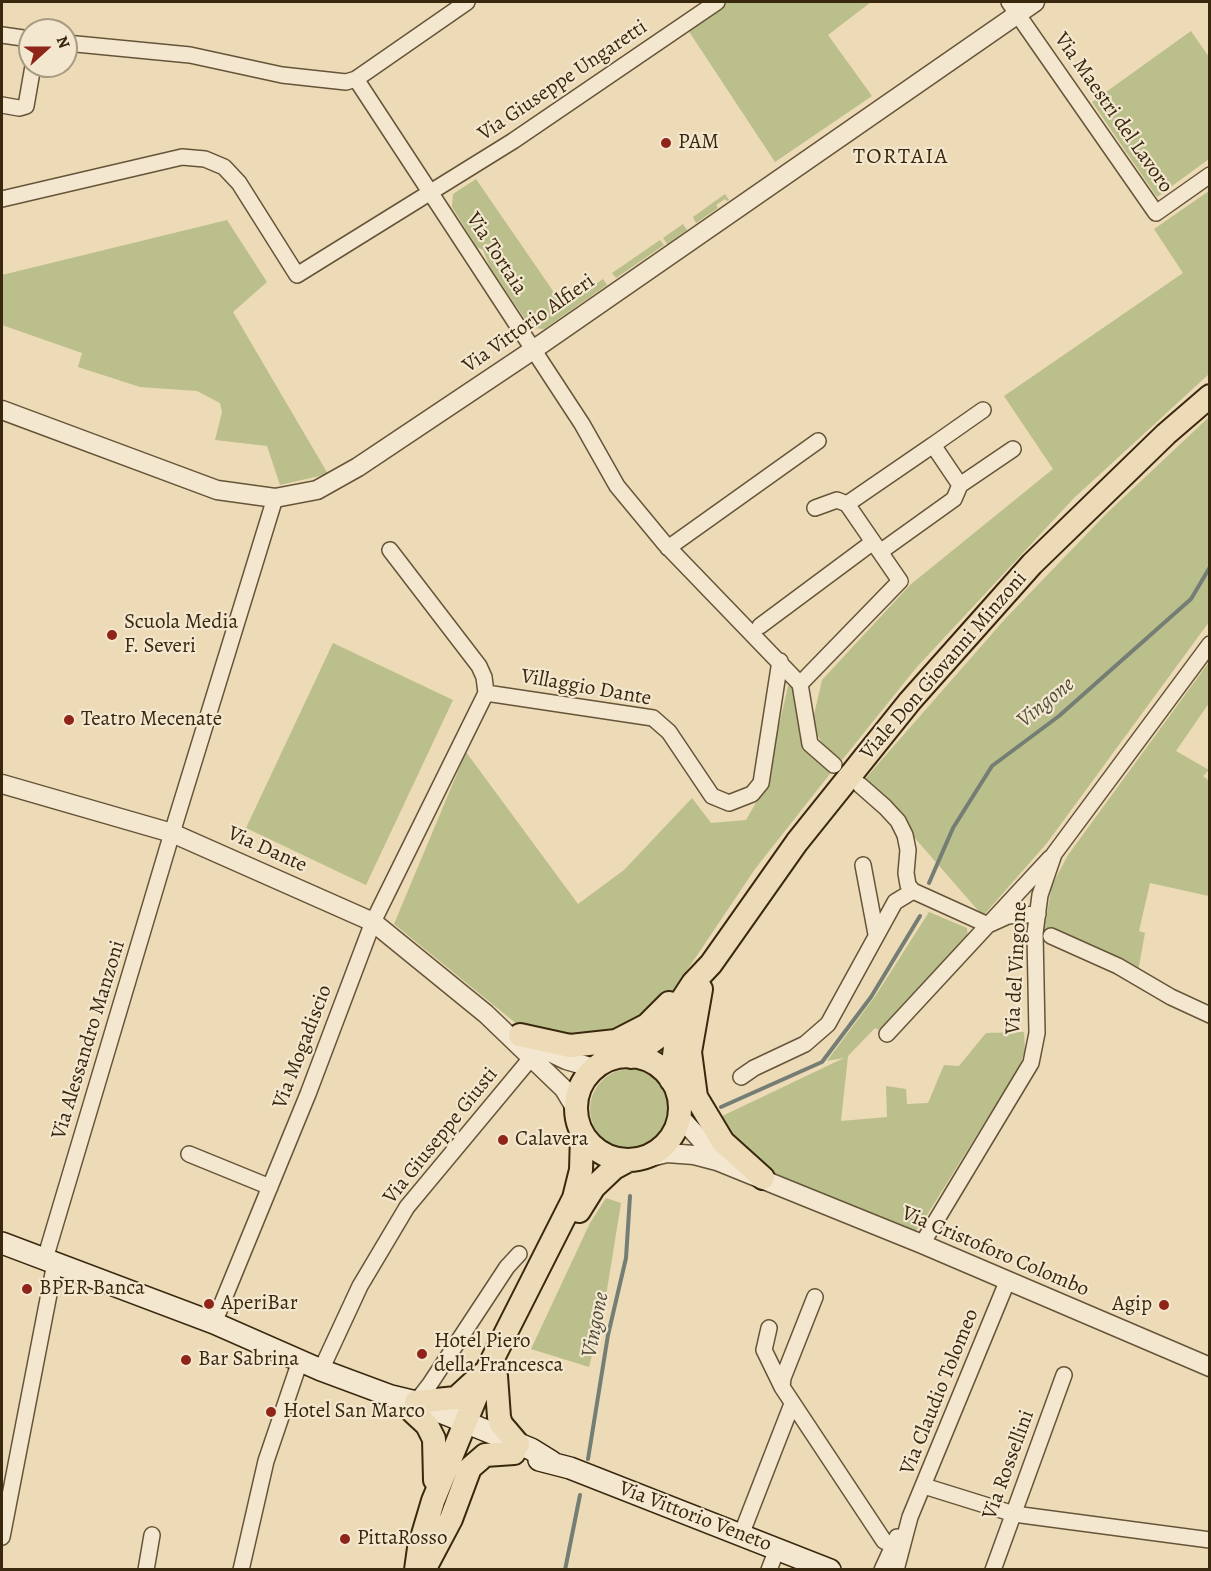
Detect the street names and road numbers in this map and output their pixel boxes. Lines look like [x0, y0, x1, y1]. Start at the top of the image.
street label: Via Giuseppe Ungaretti [474, 15, 652, 147]
street label: Via Maestri del Lavoro [1048, 28, 1178, 198]
street label: Via Tortaia [460, 208, 532, 300]
street label: Via Vittorio Alfieri [458, 269, 600, 379]
street label: Viale Don Giovanni Minzoni [855, 567, 1033, 765]
street label: Villaggio Dante [519, 664, 653, 712]
street label: Via Dante [223, 821, 311, 879]
street label: Via del Vingone [1001, 901, 1033, 1035]
street label: Via Alessandro Manzoni [47, 938, 131, 1142]
street label: Via Mogadiscio [268, 982, 338, 1112]
street label: Via Giuseppe Giusti [378, 1063, 504, 1209]
street label: Via Cristoforo Colombo [897, 1201, 1093, 1303]
street label: Via Claudio Tolomeo [895, 1305, 985, 1479]
street label: Via Rossellini [978, 1407, 1040, 1523]
street label: Via Vittorio Veneto [615, 1476, 775, 1558]

